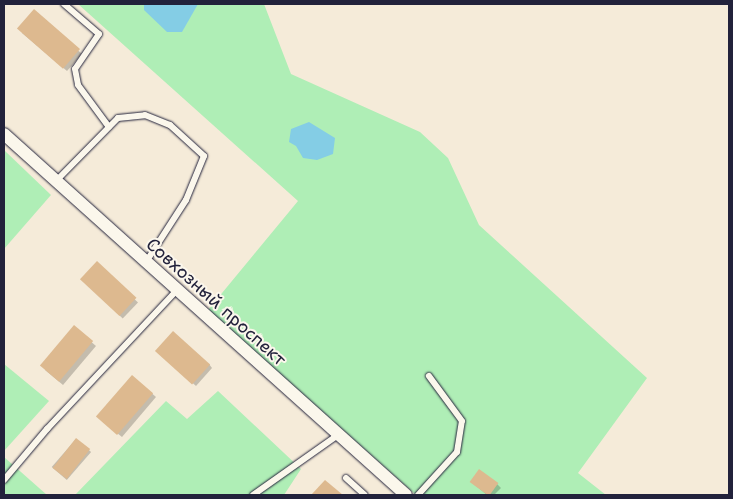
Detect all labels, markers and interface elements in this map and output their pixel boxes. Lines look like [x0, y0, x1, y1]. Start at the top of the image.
street label: Совхозный проспект [142, 233, 290, 371]

